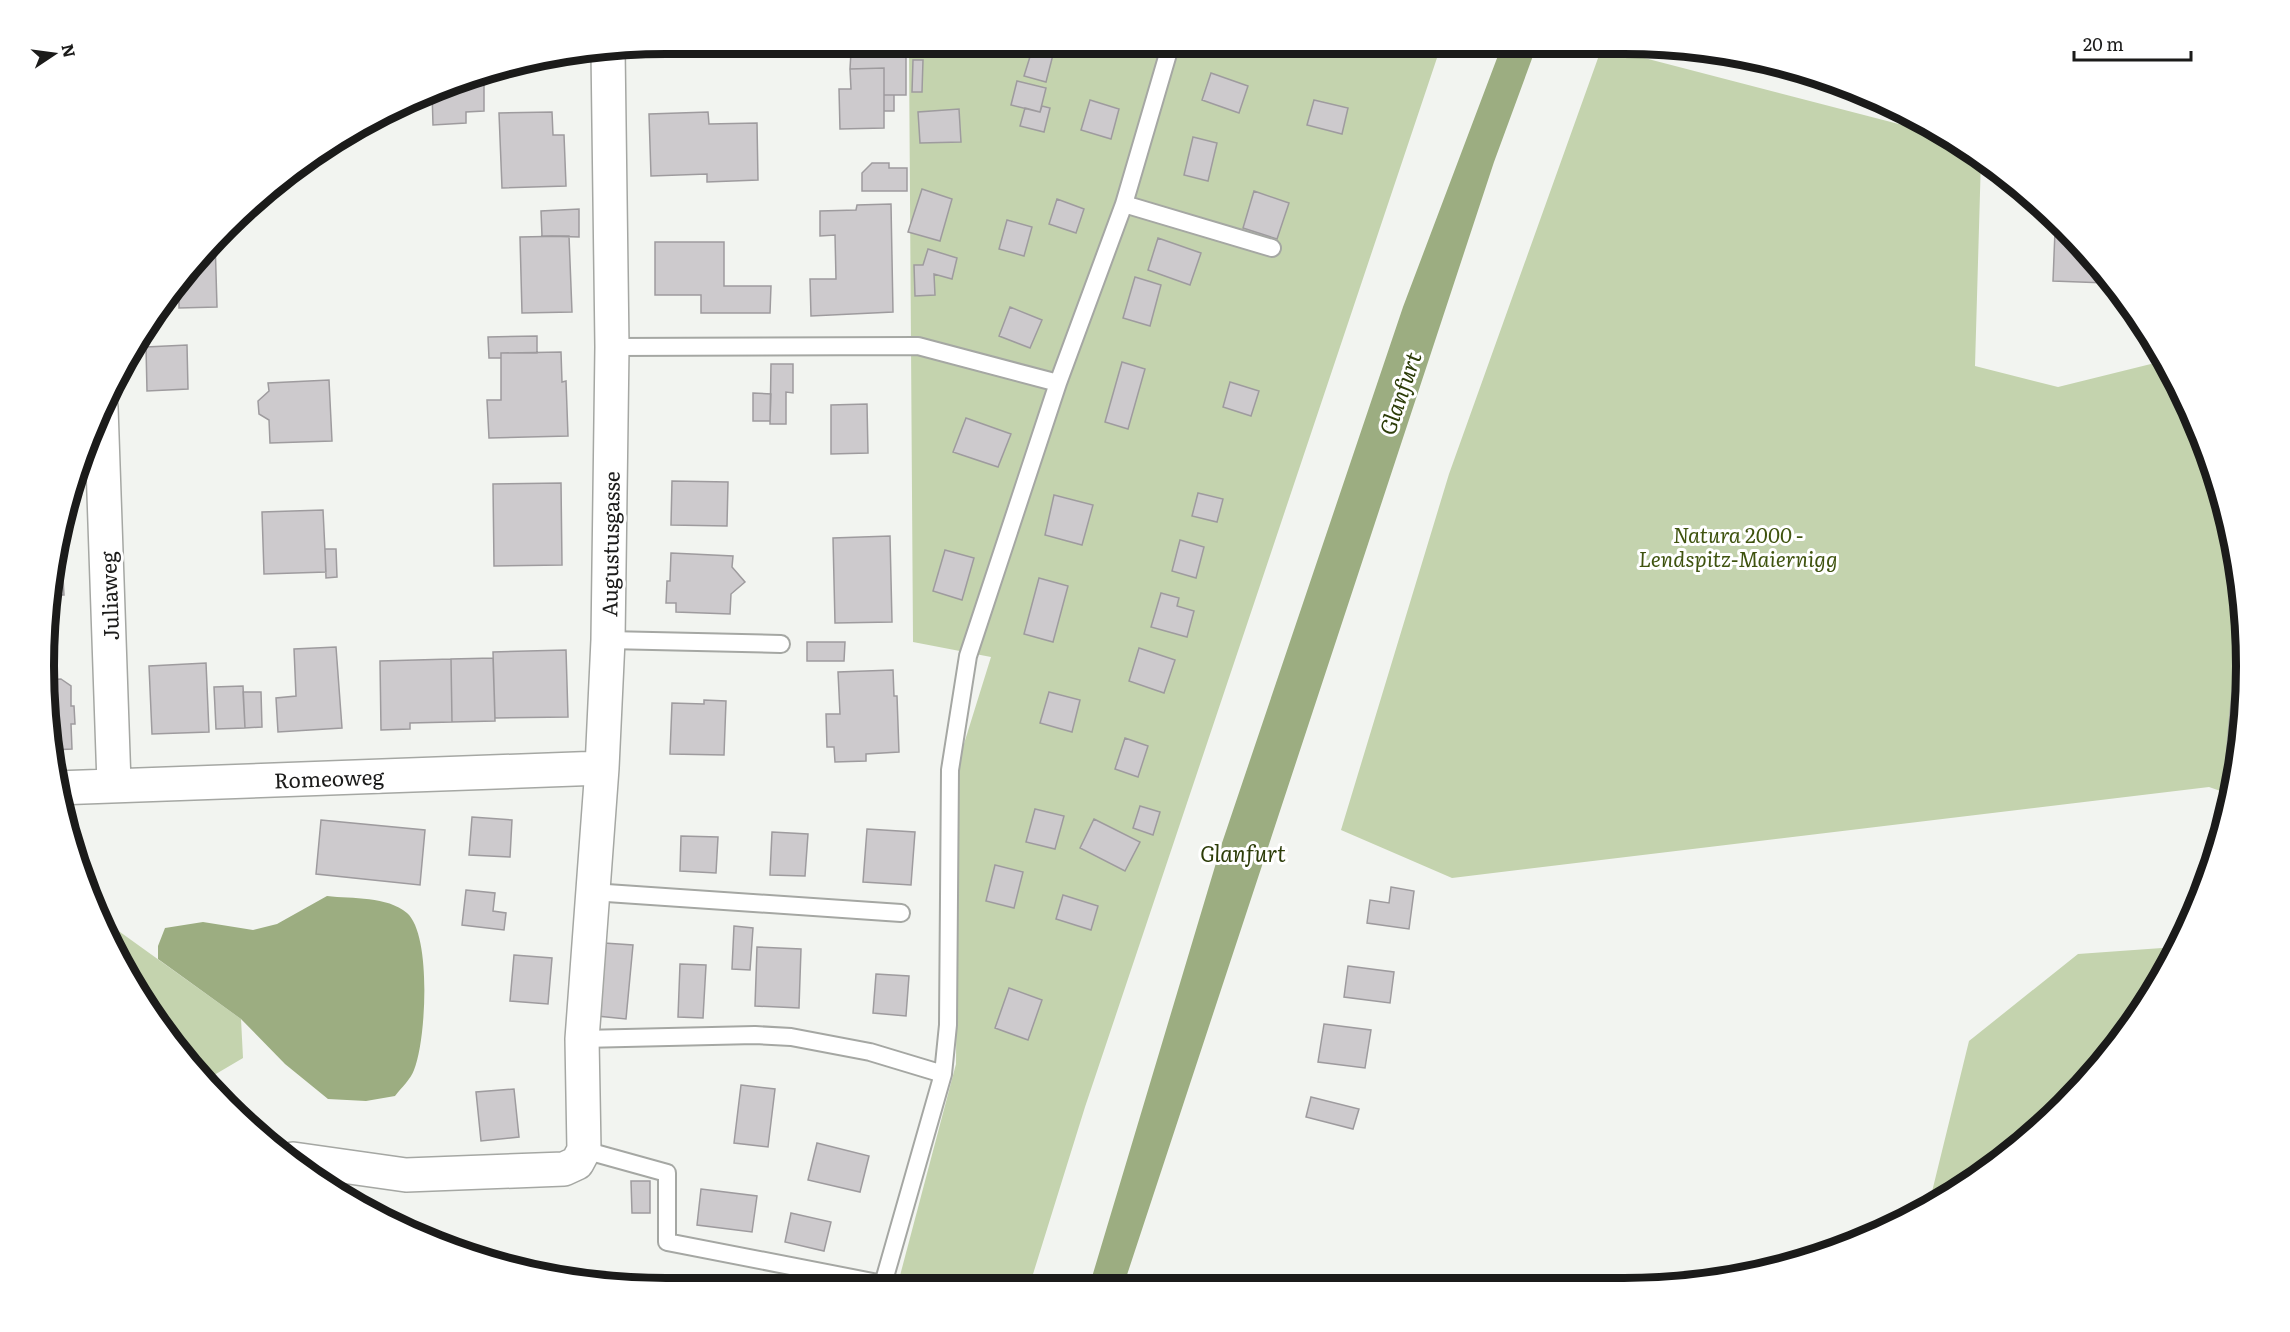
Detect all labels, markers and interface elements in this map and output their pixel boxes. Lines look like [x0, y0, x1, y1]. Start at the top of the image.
north arrow [24, 24, 84, 84]
scale bar [2074, 24, 2191, 62]
text: 20 m [2083, 30, 2124, 57]
text: N [56, 41, 83, 60]
water label: Glanfurt [1369, 347, 1429, 439]
street label: Augustusgasse [592, 471, 626, 617]
park label: Natura 2000 - Lendspitz-Maiernigg [1639, 518, 1837, 573]
street label: Juliaweg [91, 551, 125, 641]
street label: Romeoweg [273, 760, 385, 794]
water label: Glanfurt [1200, 836, 1286, 869]

